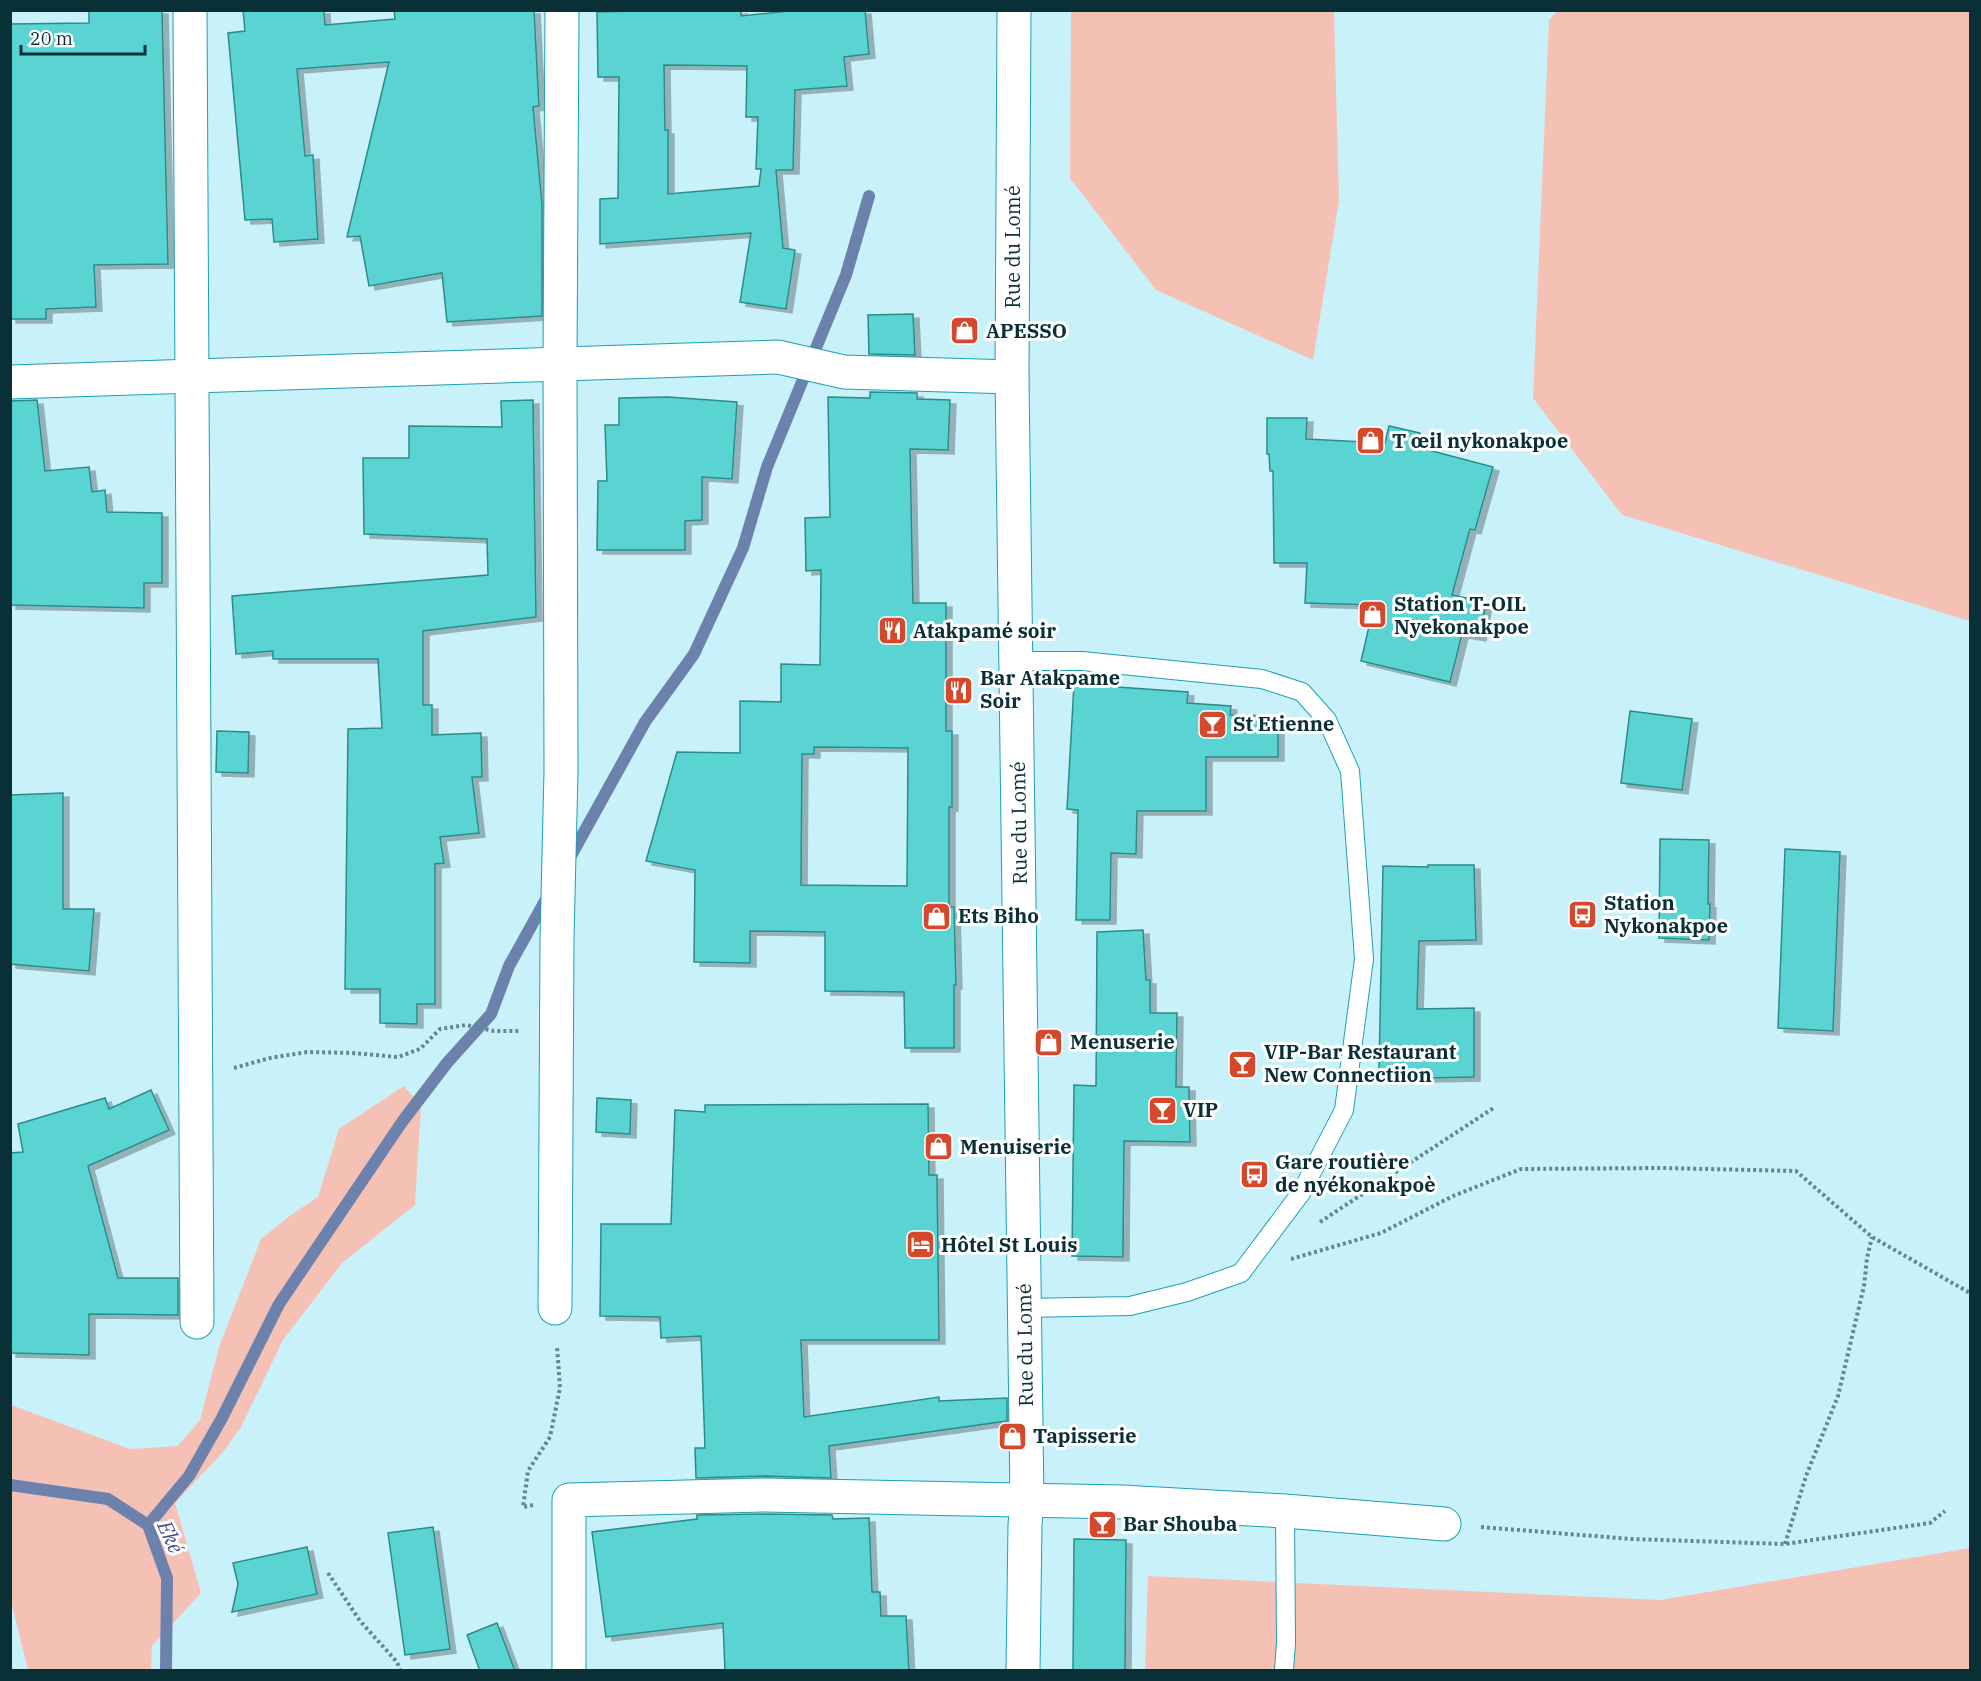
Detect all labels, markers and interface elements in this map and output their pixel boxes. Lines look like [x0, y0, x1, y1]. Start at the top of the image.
scale bar [21, 18, 146, 56]
text: 20 m [30, 27, 73, 50]
street label: Rue du Lomé [999, 185, 1026, 309]
shop icon: APESSO [949, 315, 981, 347]
place label: APESSO [986, 317, 1067, 344]
shop icon: T œil nykonakpoe [1355, 425, 1387, 457]
place label: T œil nykonakpoe [1392, 427, 1568, 454]
place label: Station T-OIL Nyekonakpoe [1394, 590, 1529, 640]
shop icon: Station T-OIL Nyekonakpoe [1357, 599, 1389, 631]
restaurant icon: Atakpamé soir [876, 615, 908, 647]
place label: Atakpamé soir [913, 617, 1056, 644]
place label: Bar Atakpame Soir [980, 664, 1120, 714]
restaurant icon: Bar Atakpame Soir [943, 674, 975, 706]
bar icon: St Etienne [1196, 708, 1228, 740]
place label: St Etienne [1233, 710, 1334, 737]
street label: Rue du Lomé [1004, 761, 1033, 885]
place label: Station Nykonakpoe [1604, 889, 1728, 939]
bus stop icon: Station Nykonakpoe [1567, 898, 1599, 930]
shop icon: Ets Biho [921, 900, 953, 932]
place label: Ets Biho [958, 902, 1039, 929]
shop icon: Menuserie [1033, 1026, 1065, 1058]
place label: Menuserie [1070, 1028, 1175, 1055]
place label: VIP-Bar Restaurant New Connectiion [1264, 1038, 1457, 1088]
bar icon: VIP-Bar Restaurant New Connectiion [1227, 1048, 1259, 1080]
bar icon: VIP [1146, 1094, 1178, 1126]
place label: VIP [1183, 1096, 1218, 1123]
shop icon: Menuiserie [923, 1131, 955, 1163]
place label: Menuiserie [960, 1133, 1071, 1160]
place label: Gare routière de nyékonakpoè [1275, 1148, 1436, 1198]
bus stop icon: Gare routière de nyékonakpoè [1238, 1158, 1270, 1190]
hotel icon: Hôtel St Louis [904, 1229, 936, 1261]
place label: Hôtel St Louis [941, 1231, 1077, 1258]
street label: Rue du Lomé [1010, 1283, 1039, 1407]
shop icon: Tapisserie [996, 1420, 1028, 1452]
place label: Tapisserie [1033, 1422, 1137, 1449]
bar icon: Bar Shouba [1086, 1508, 1118, 1540]
place label: Bar Shouba [1123, 1510, 1237, 1537]
water label: Eké [151, 1515, 191, 1558]

